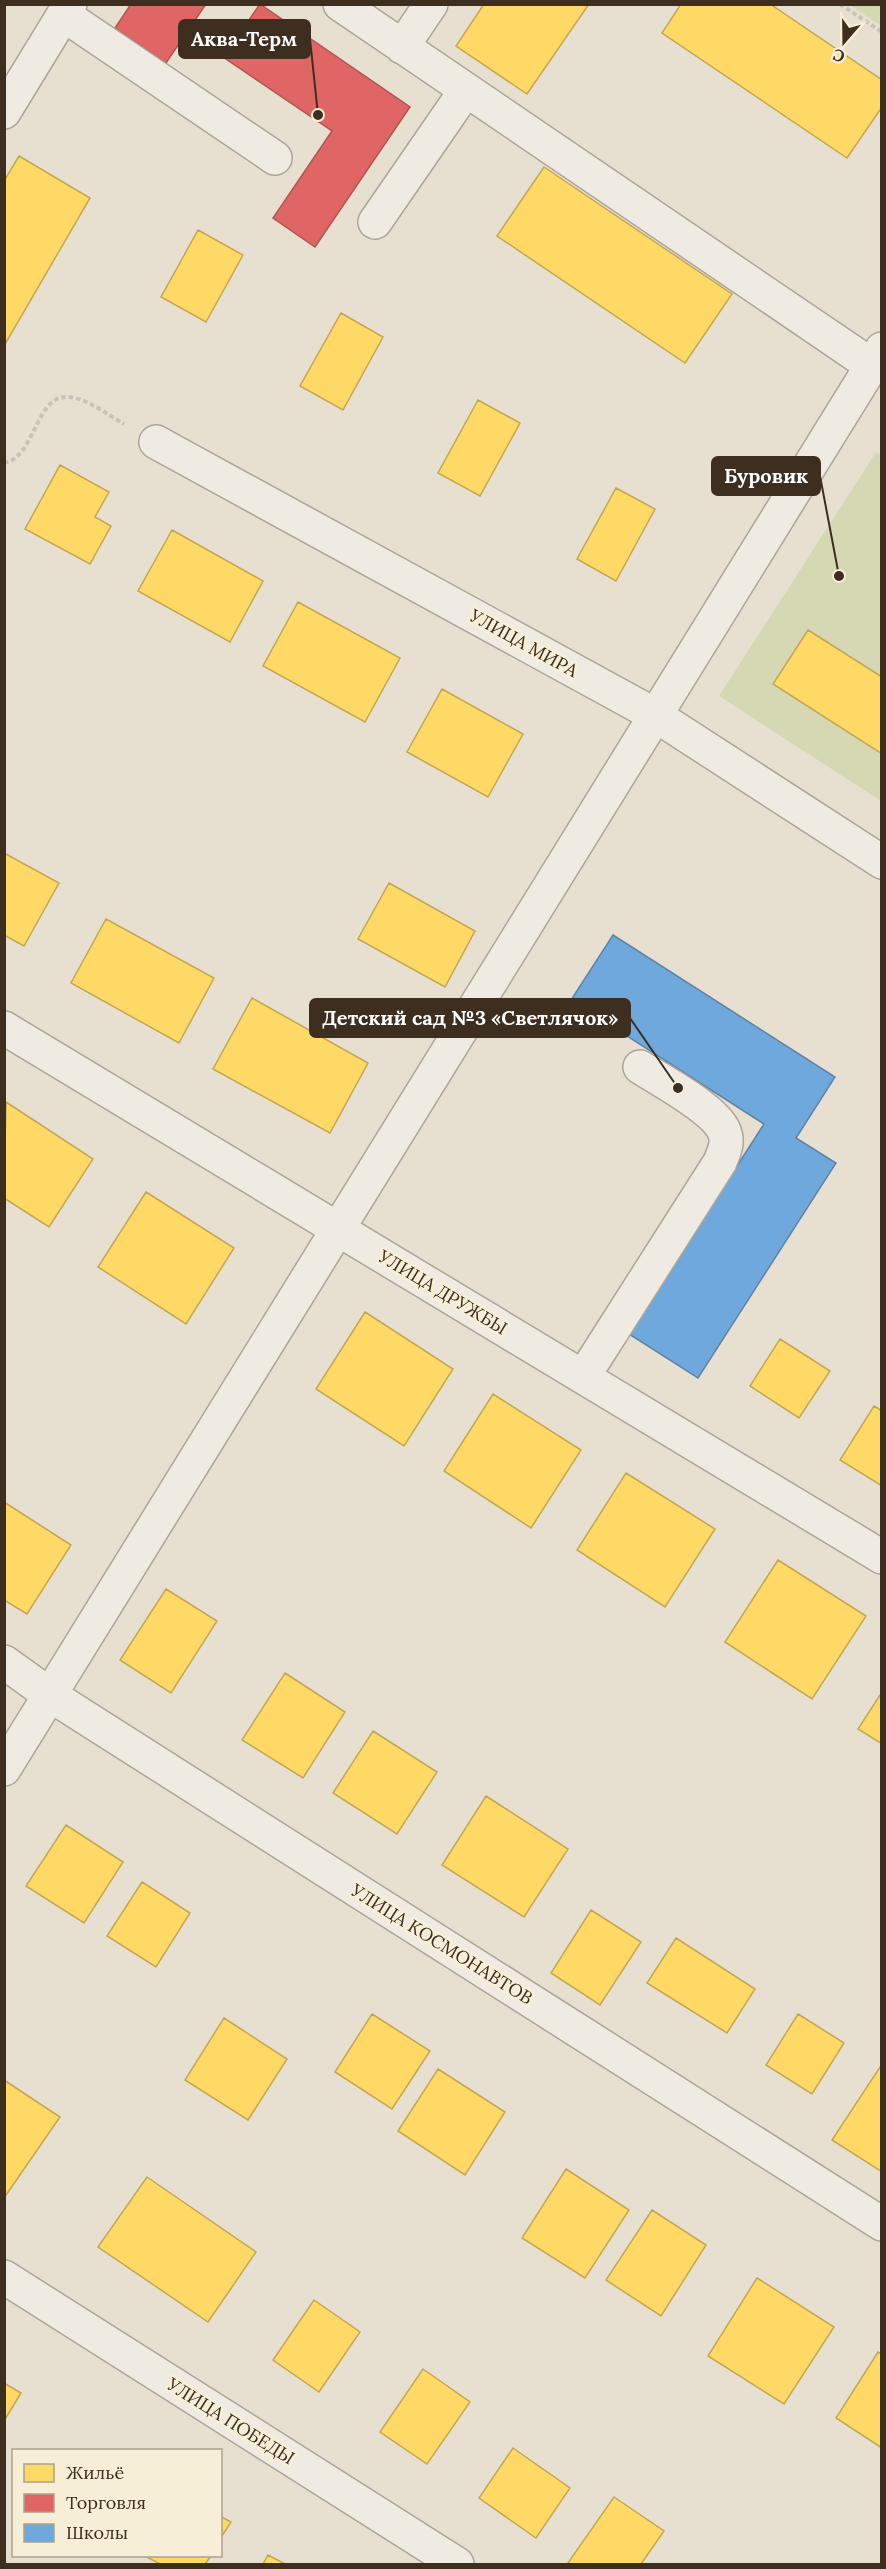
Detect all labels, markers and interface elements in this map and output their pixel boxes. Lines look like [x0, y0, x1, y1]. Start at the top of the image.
north arrow [814, 12, 874, 72]
callout: Аква-Терм [179, 20, 310, 58]
text: Аква-Терм [191, 26, 297, 51]
text: С [830, 45, 847, 67]
callout: Буровик [712, 457, 820, 495]
text: Буровик [724, 463, 808, 488]
street label: УЛИЦА МИРА [465, 603, 583, 683]
callout: Детский сад №3 «Светлячок» [310, 999, 630, 1037]
text: Детский сад №3 «Светлячок» [322, 1005, 618, 1030]
street label: УЛИЦА ДРУЖБЫ [373, 1244, 512, 1340]
street label: УЛИЦА КОСМОНАВТОВ [346, 1878, 537, 2009]
street label: УЛИЦА ПОБЕДЫ [162, 2372, 299, 2469]
legend [12, 2449, 222, 2557]
text: Жильё [66, 2461, 124, 2484]
text: Торговля [66, 2491, 146, 2514]
text: Школы [66, 2521, 128, 2544]

